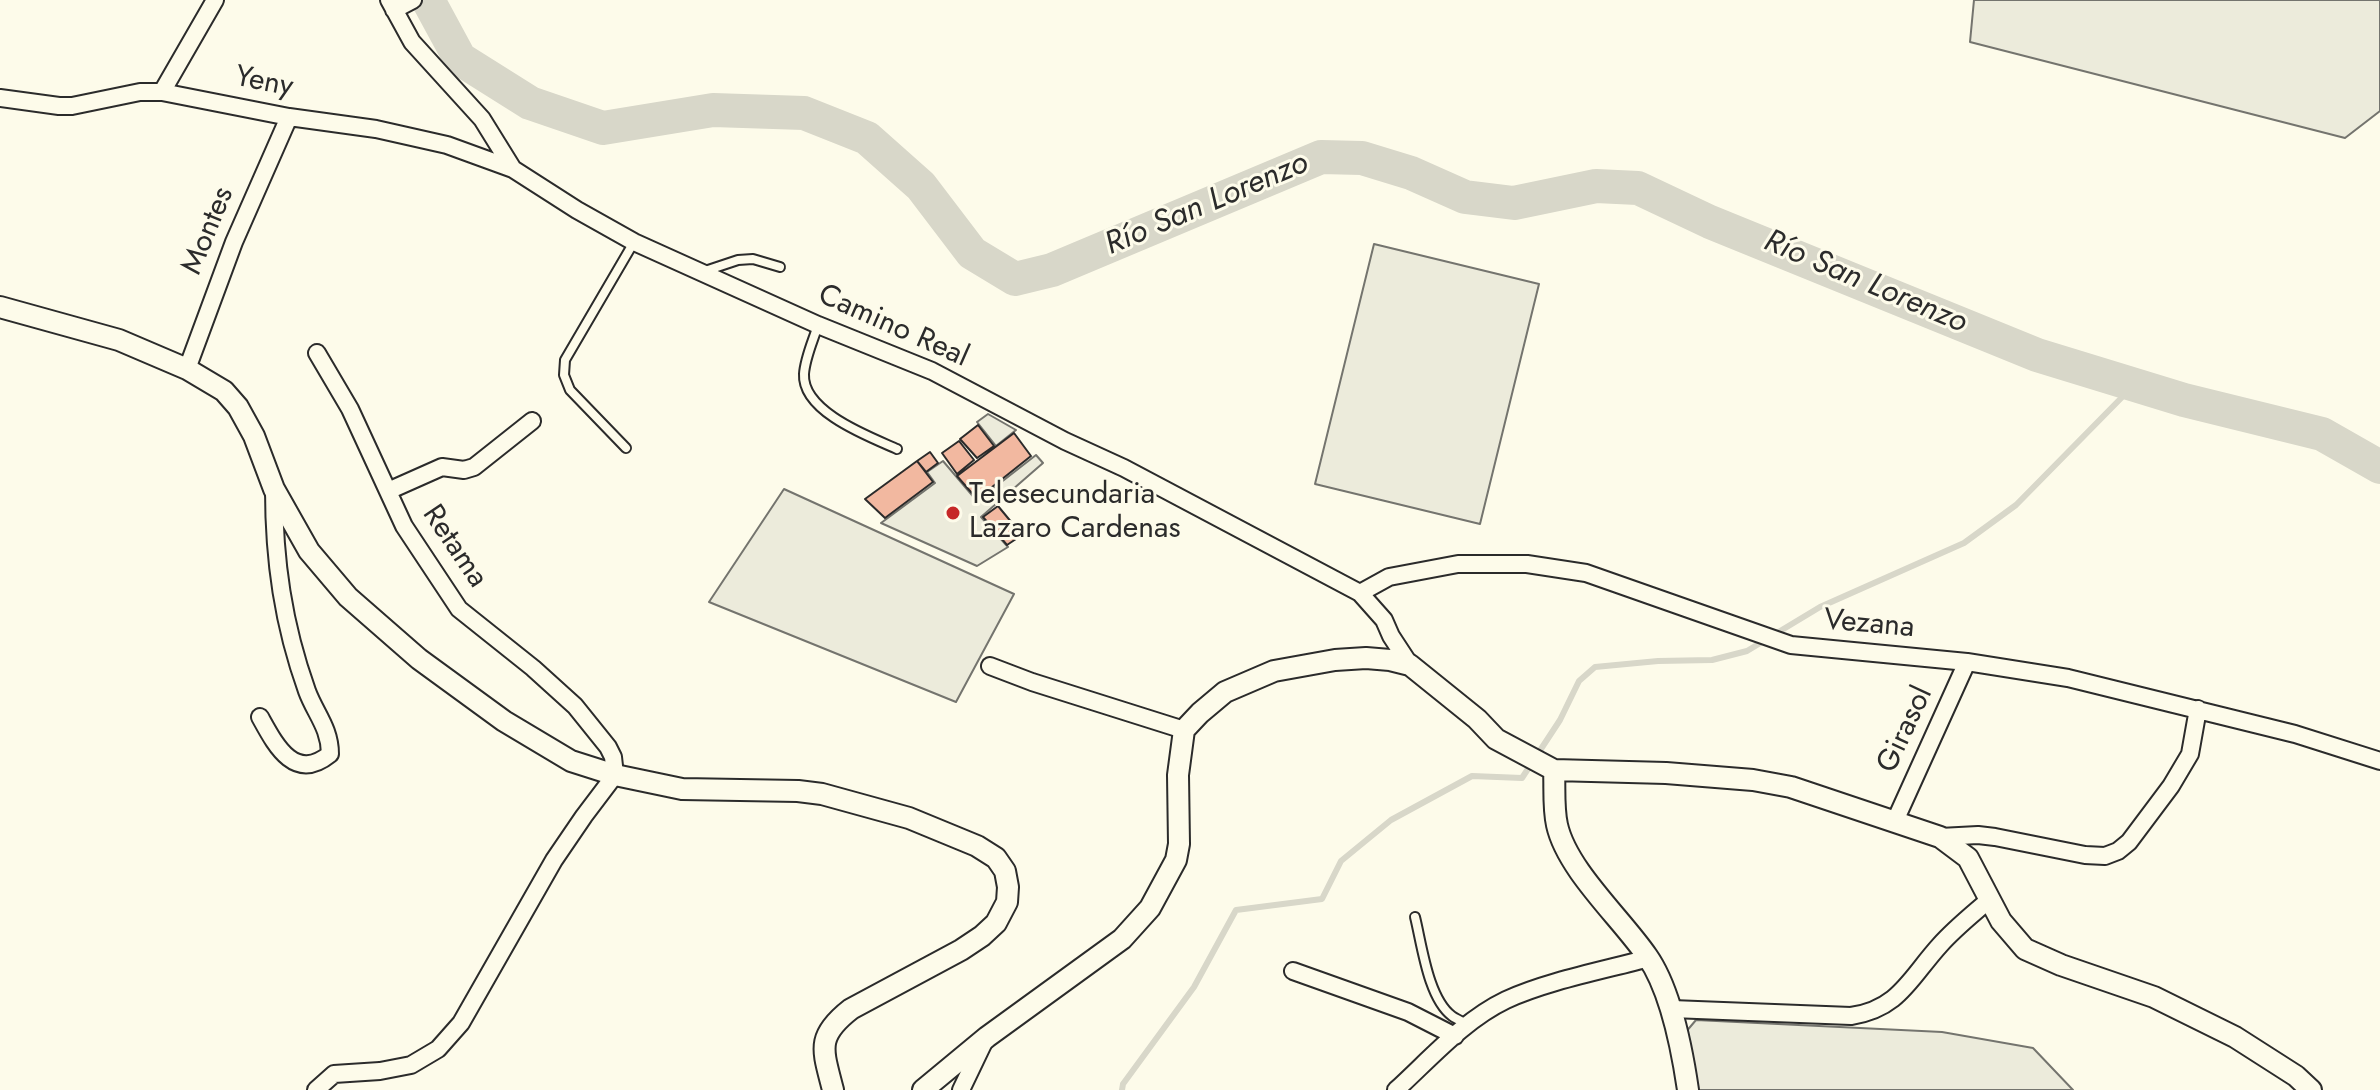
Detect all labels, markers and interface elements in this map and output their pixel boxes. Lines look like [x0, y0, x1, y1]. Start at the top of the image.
street label: Yeny [232, 60, 296, 106]
water label: Río San Lorenzo [1100, 145, 1314, 265]
street label: Montes [175, 182, 243, 280]
water label: Río San Lorenzo [1758, 223, 1972, 343]
street label: Camino Real [812, 278, 974, 376]
place label: Telesecundaria Lazaro Cardenas [969, 478, 1180, 548]
street label: Retama [413, 499, 495, 595]
marker: Telesecundaria Lazaro Cardenas [944, 504, 962, 522]
street label: Vezana [1822, 603, 1916, 647]
street label: Girasol [1870, 681, 1942, 779]

